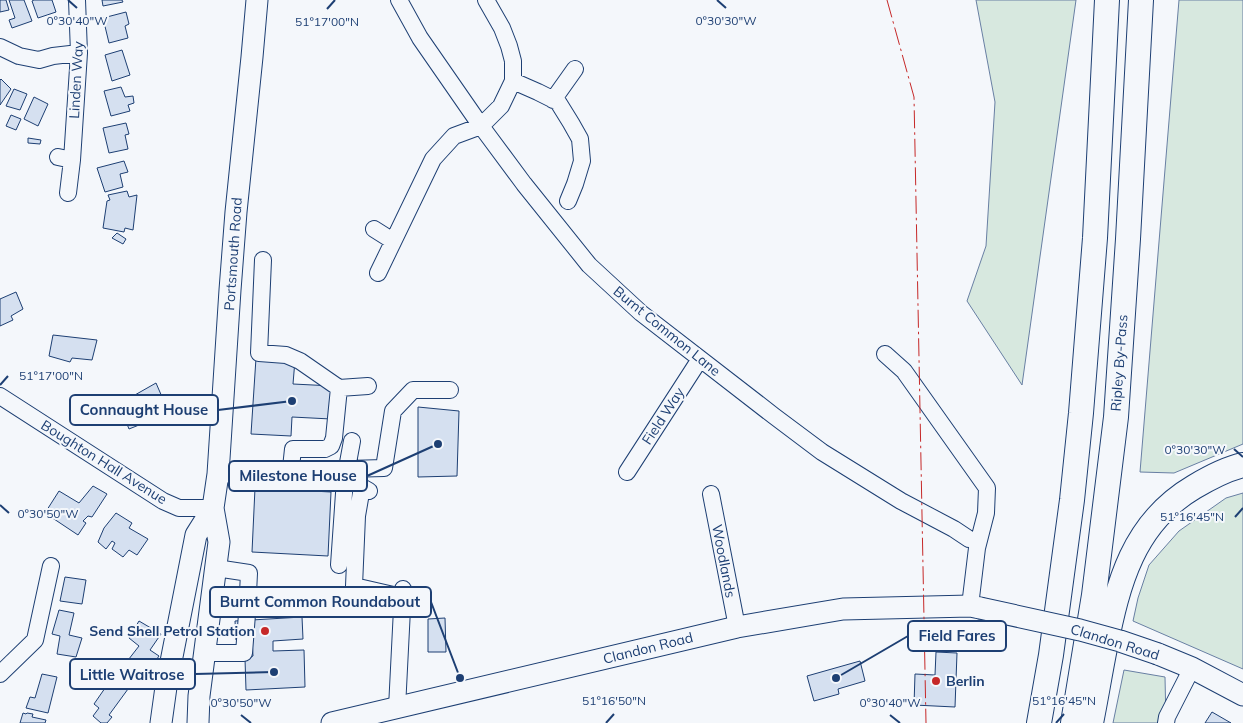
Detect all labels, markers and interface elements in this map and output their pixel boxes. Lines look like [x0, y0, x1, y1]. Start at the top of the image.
text: 0°30'40"W [46, 13, 108, 28]
text: 0°30'30"W [695, 13, 757, 28]
text: 51°17'00"N [295, 14, 359, 29]
street label: Linden Way [65, 40, 87, 119]
street label: Portsmouth Road [220, 197, 246, 311]
street label: Burnt Common Lane [610, 282, 724, 380]
street label: Ripley By-Pass [1107, 314, 1131, 412]
text: 51°17'00"N [19, 368, 83, 383]
street label: Field Way [638, 383, 688, 448]
callout: Connaught House [70, 395, 218, 425]
text: Connaught House [80, 400, 208, 419]
street label: Boughton Hall Avenue [38, 416, 170, 508]
text: 0°30'30"W [1164, 442, 1226, 457]
callout: Milestone House [229, 461, 367, 491]
text: Milestone House [239, 466, 357, 485]
text: 0°30'50"W [17, 506, 79, 521]
text: 51°16'45"N [1160, 509, 1224, 524]
street label: Woodlands [708, 523, 740, 599]
callout: Burnt Common Roundabout [210, 587, 431, 617]
text: Burnt Common Roundabout [220, 592, 420, 611]
street label: Clandon Road [1068, 620, 1162, 664]
callout: Field Fares [908, 621, 1006, 651]
place label: Send Shell Petrol Station [89, 622, 255, 640]
marker: Send Shell Petrol Station [259, 625, 271, 637]
text: Field Fares [918, 626, 996, 645]
street label: Clandon Road [601, 628, 695, 668]
callout: Little Waitrose [70, 659, 195, 689]
text: Little Waitrose [80, 665, 184, 684]
place label: Berlin [946, 672, 985, 690]
marker: Berlin [930, 675, 942, 687]
text: 51°16'50"N [582, 693, 646, 708]
text: 51°16'45"N [1032, 693, 1096, 708]
text: 0°30'50"W [210, 695, 272, 710]
text: 0°30'40"W [859, 695, 921, 710]

